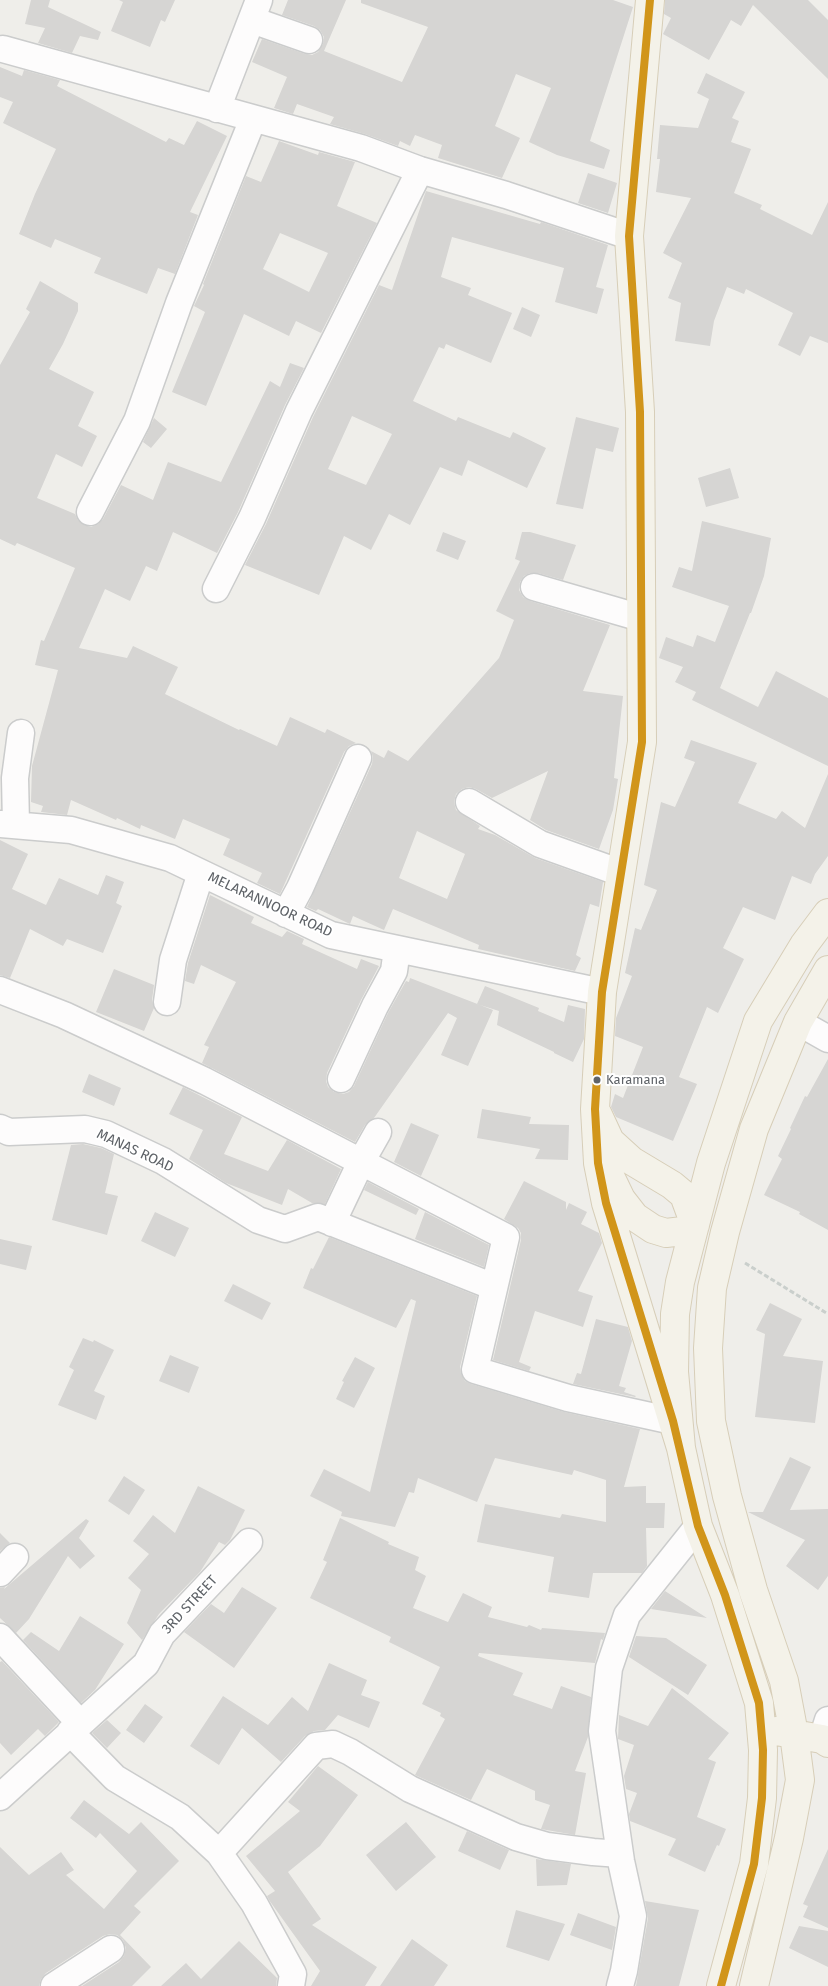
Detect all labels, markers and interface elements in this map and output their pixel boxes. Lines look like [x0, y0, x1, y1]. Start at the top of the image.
street label: MELARANNOOR ROAD [205, 869, 335, 941]
place label: Karamana [606, 1072, 665, 1088]
marker: Karamana [592, 1075, 602, 1085]
street label: MANAS ROAD [94, 1126, 176, 1176]
street label: 3RD STREET [159, 1572, 221, 1638]

